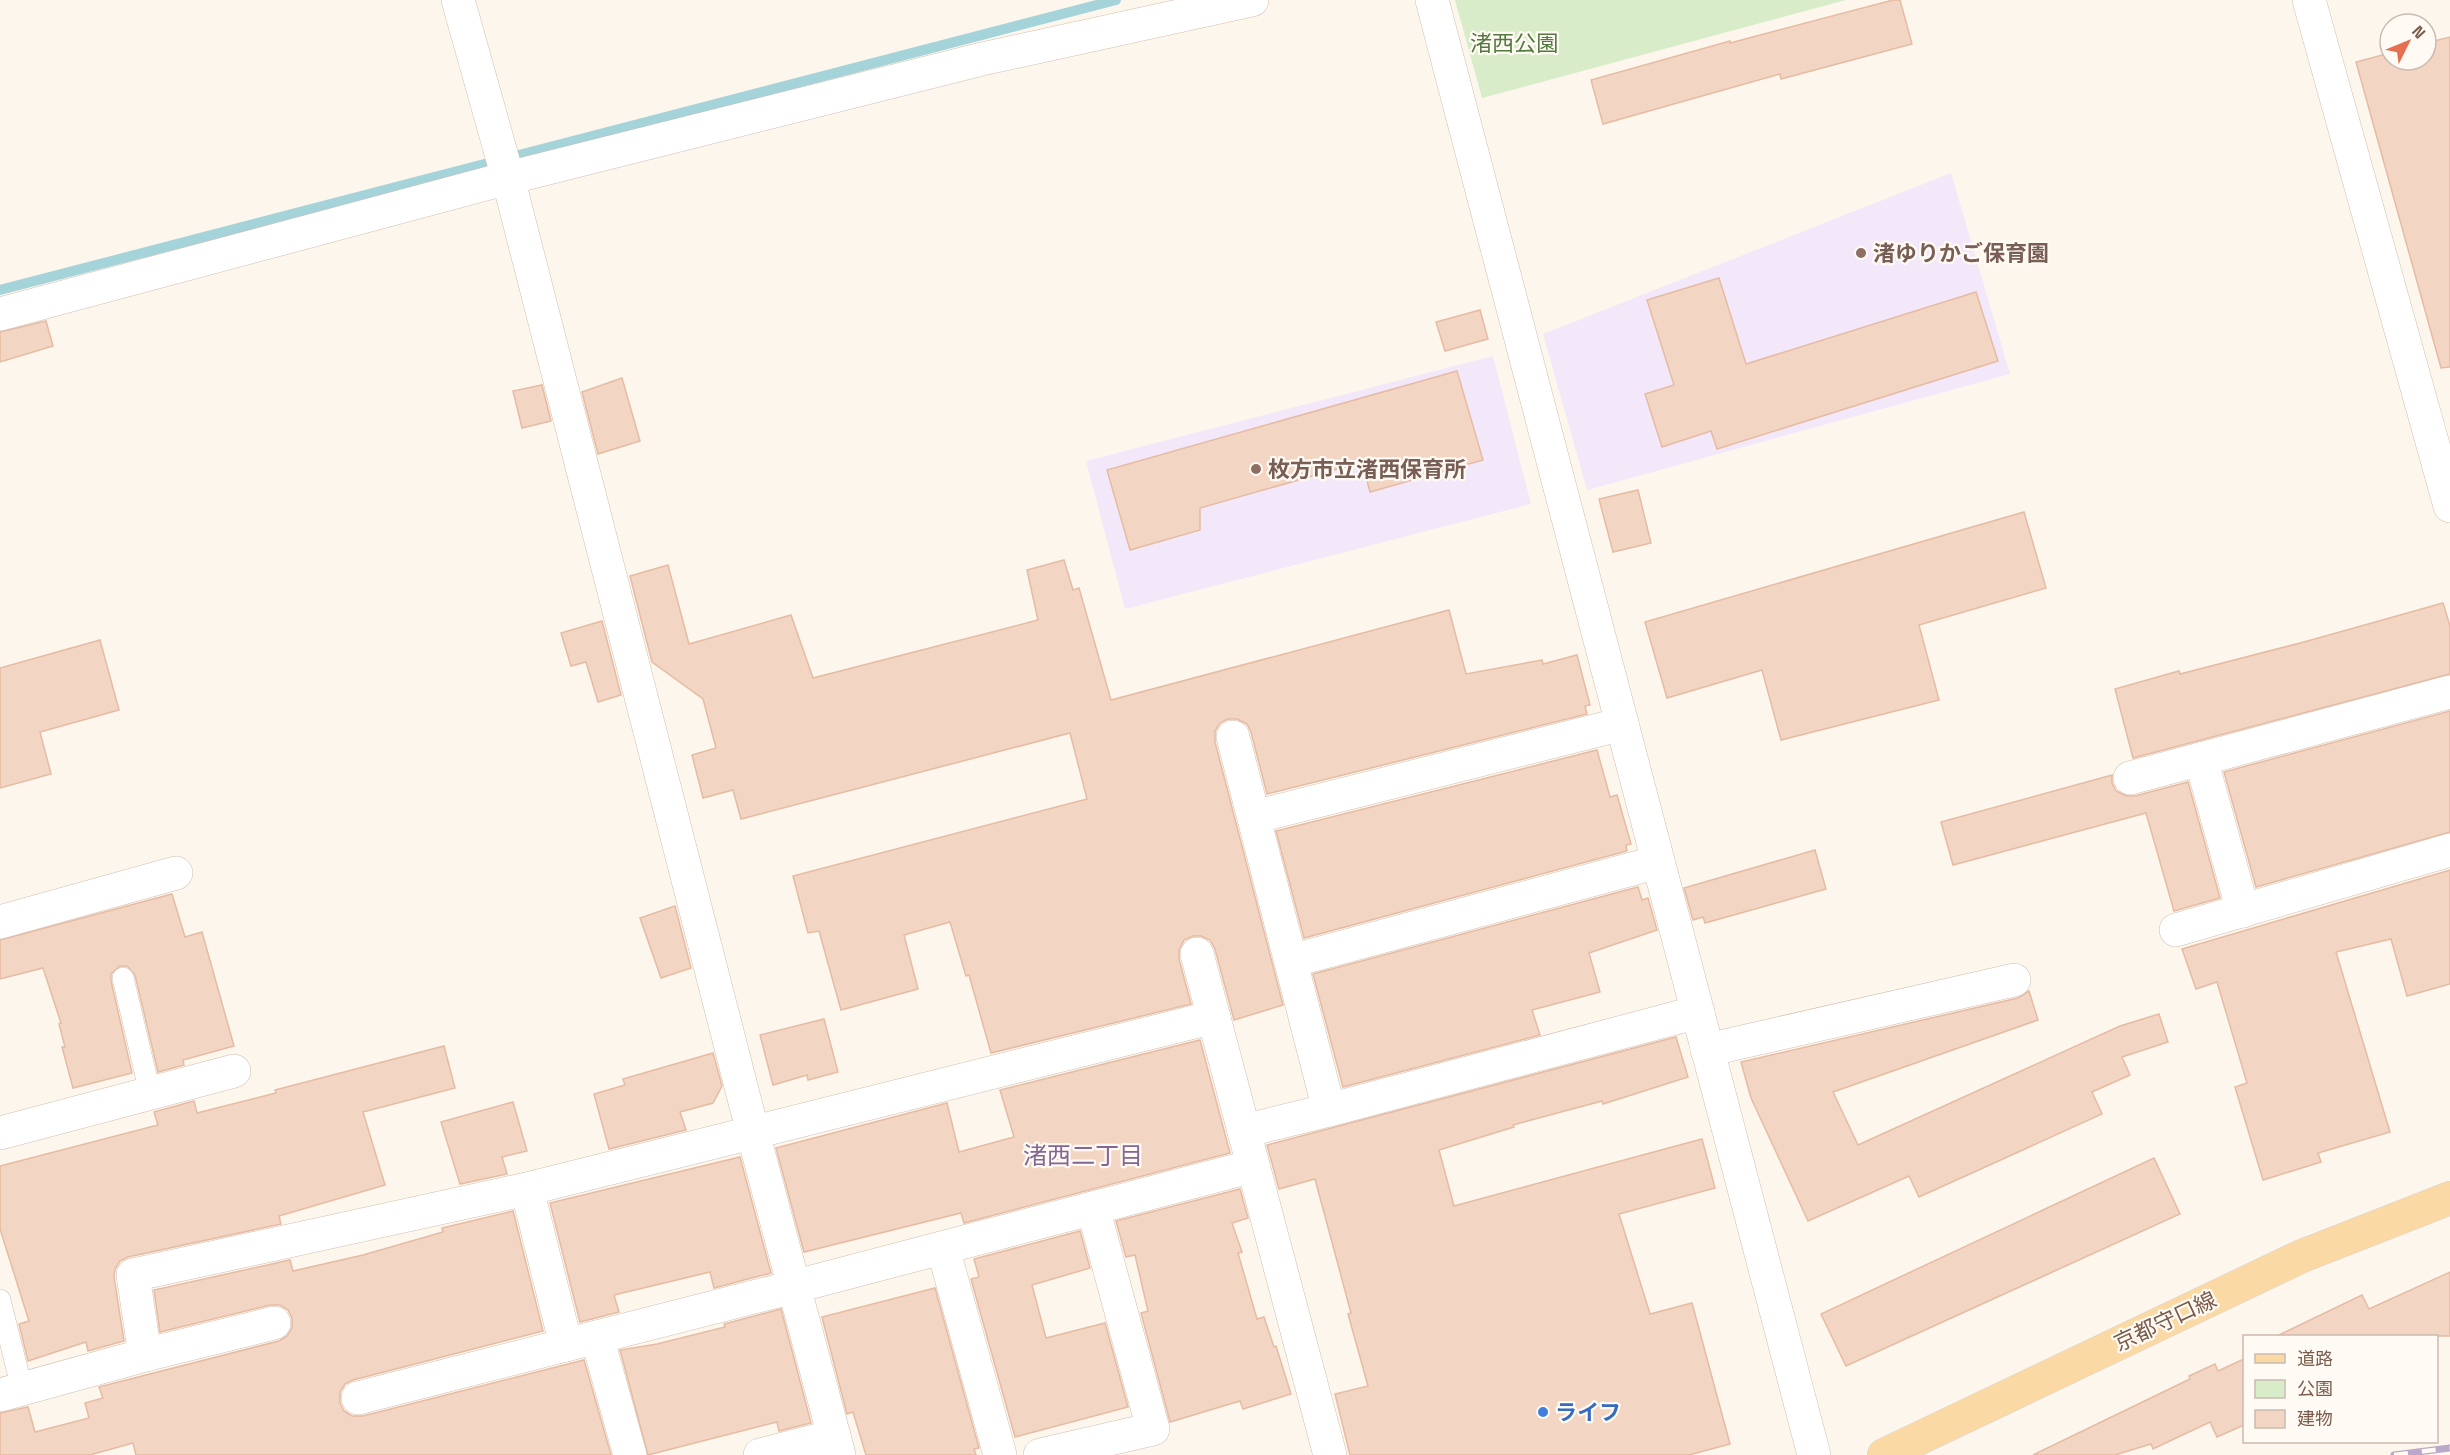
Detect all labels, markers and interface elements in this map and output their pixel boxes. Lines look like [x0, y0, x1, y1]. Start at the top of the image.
north arrow [2378, 12, 2438, 72]
text: N [2407, 21, 2430, 43]
park label: 渚西公園 [1470, 29, 1558, 57]
place label: 渚ゆりかご保育園 [1873, 239, 2049, 267]
marker: 渚ゆりかご保育園 [1854, 246, 1868, 260]
place label: 枚方市立渚西保育所 [1268, 455, 1466, 483]
marker: 枚方市立渚西保育所 [1249, 462, 1263, 476]
district label: 渚西二丁目 [1023, 1140, 1143, 1171]
street label: 京都守口線 [2109, 1285, 2221, 1357]
legend [2243, 1335, 2438, 1443]
text: 道路 [2297, 1347, 2333, 1370]
text: 公園 [2297, 1377, 2333, 1400]
place label: ライフ [1555, 1398, 1621, 1426]
marker: ライフ [1536, 1405, 1550, 1419]
text: 建物 [2297, 1407, 2333, 1430]

